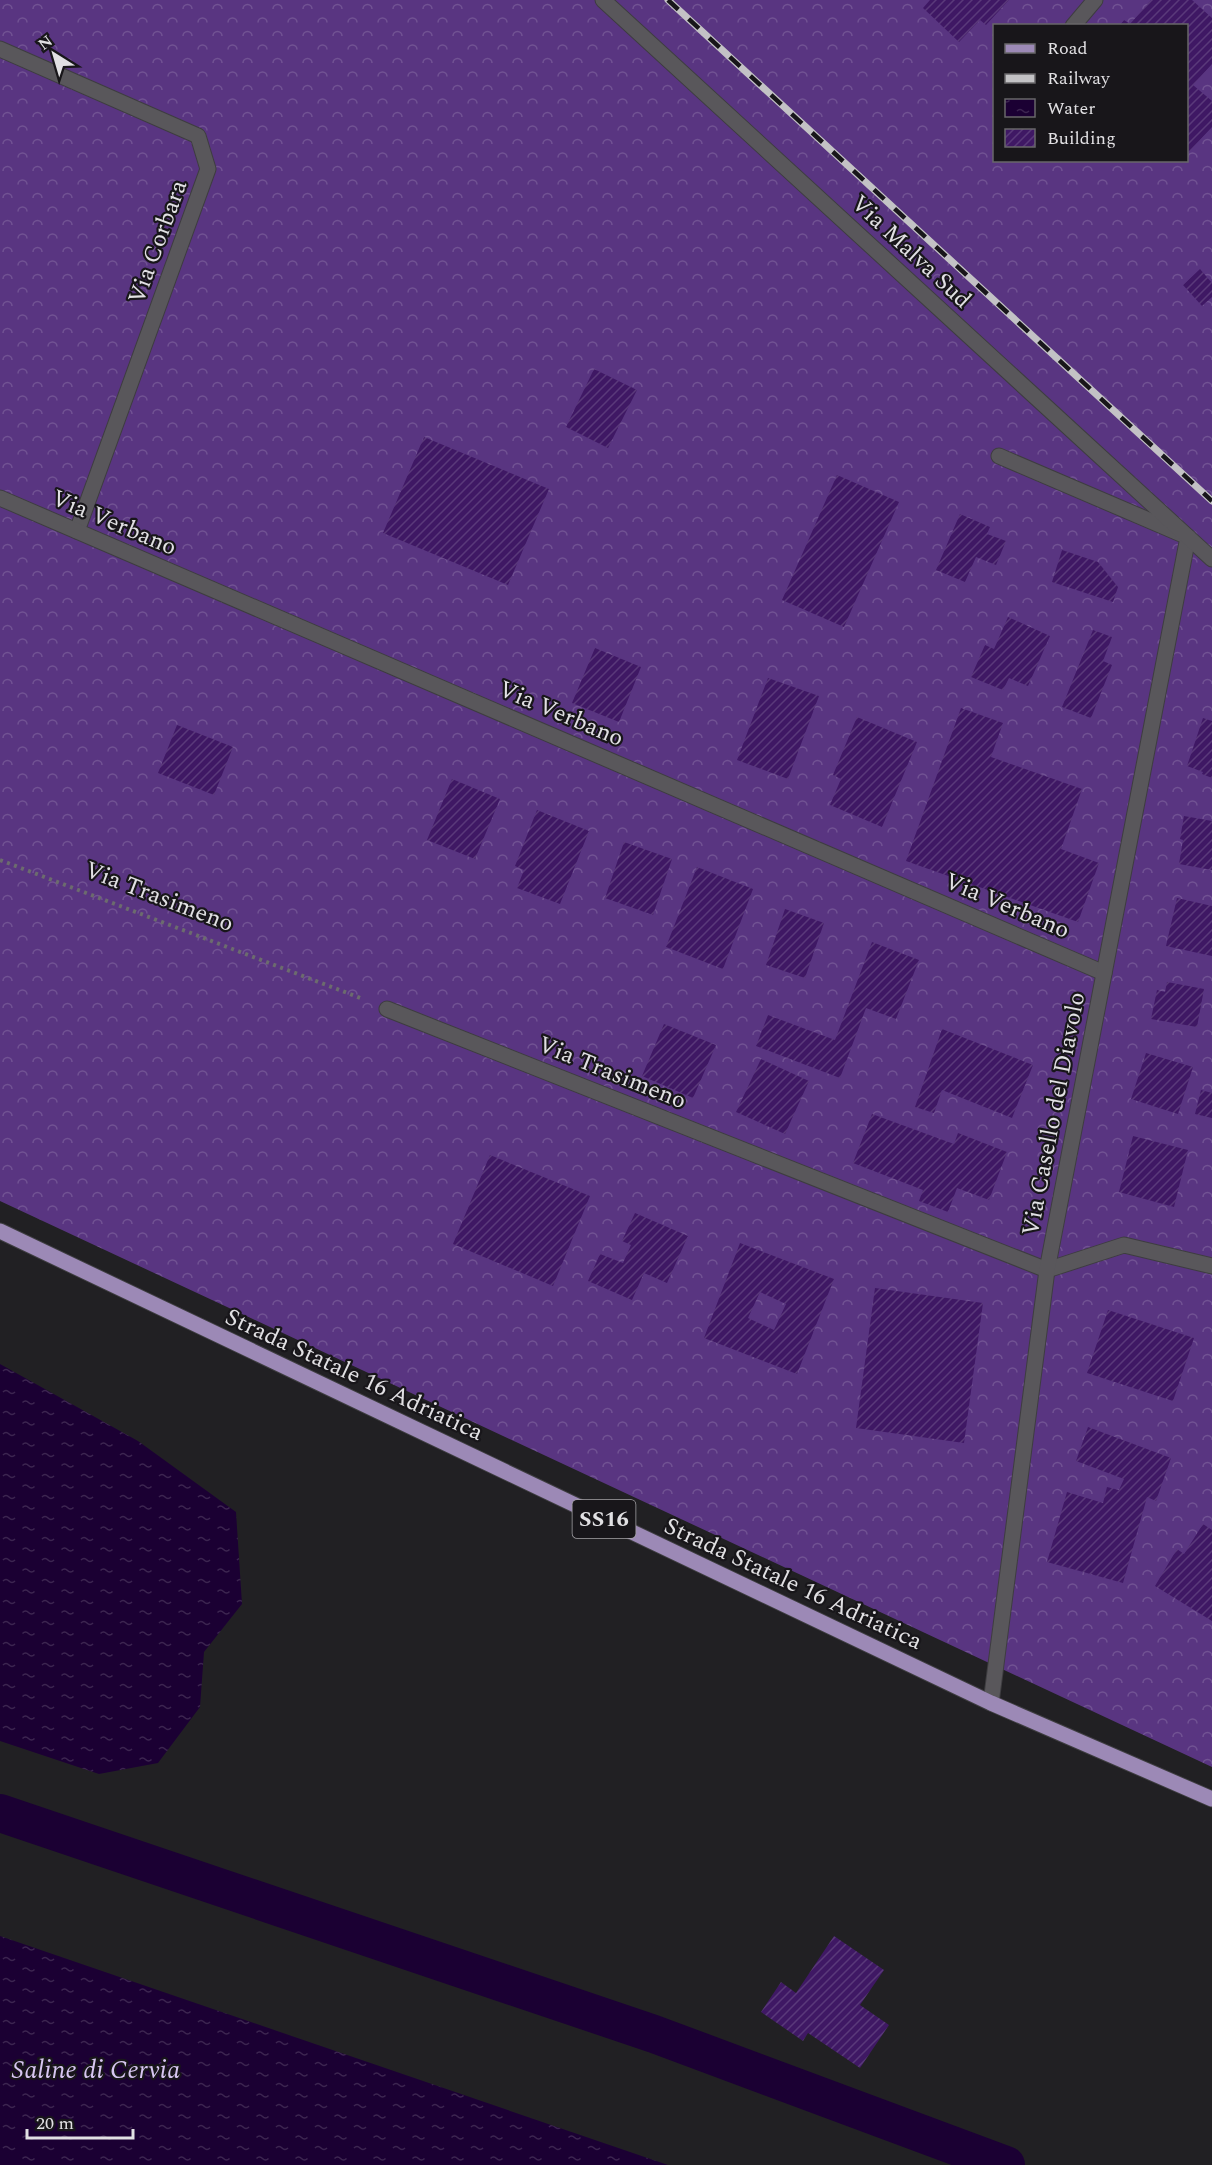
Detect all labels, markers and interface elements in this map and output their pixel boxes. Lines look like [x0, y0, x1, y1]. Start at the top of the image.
north arrow [24, 24, 84, 84]
legend [993, 24, 1188, 162]
text: N [33, 29, 58, 56]
text: Road [1047, 35, 1088, 62]
text: Railway [1047, 65, 1111, 92]
text: Water [1047, 95, 1095, 122]
text: Building [1047, 125, 1116, 152]
street label: Via Corbara [119, 175, 197, 309]
street label: Via Malva Sud [843, 186, 979, 318]
street label: Via Verbano [46, 480, 182, 566]
street label: Via Verbano [493, 671, 629, 757]
street label: Via Trasimeno [79, 852, 239, 942]
street label: Via Verbano [939, 863, 1075, 949]
street label: Via Casello del Diavolo [1013, 989, 1095, 1239]
street label: Via Trasimeno [532, 1027, 692, 1119]
street label: Strada Statale 16 Adriatica [219, 1299, 489, 1451]
road number: SS16 [572, 1500, 636, 1538]
street label: Strada Statale 16 Adriatica [658, 1508, 928, 1660]
water label: Saline di Cervia [12, 2050, 180, 2090]
scale bar [27, 2102, 134, 2140]
text: 20 m [36, 2110, 74, 2137]

